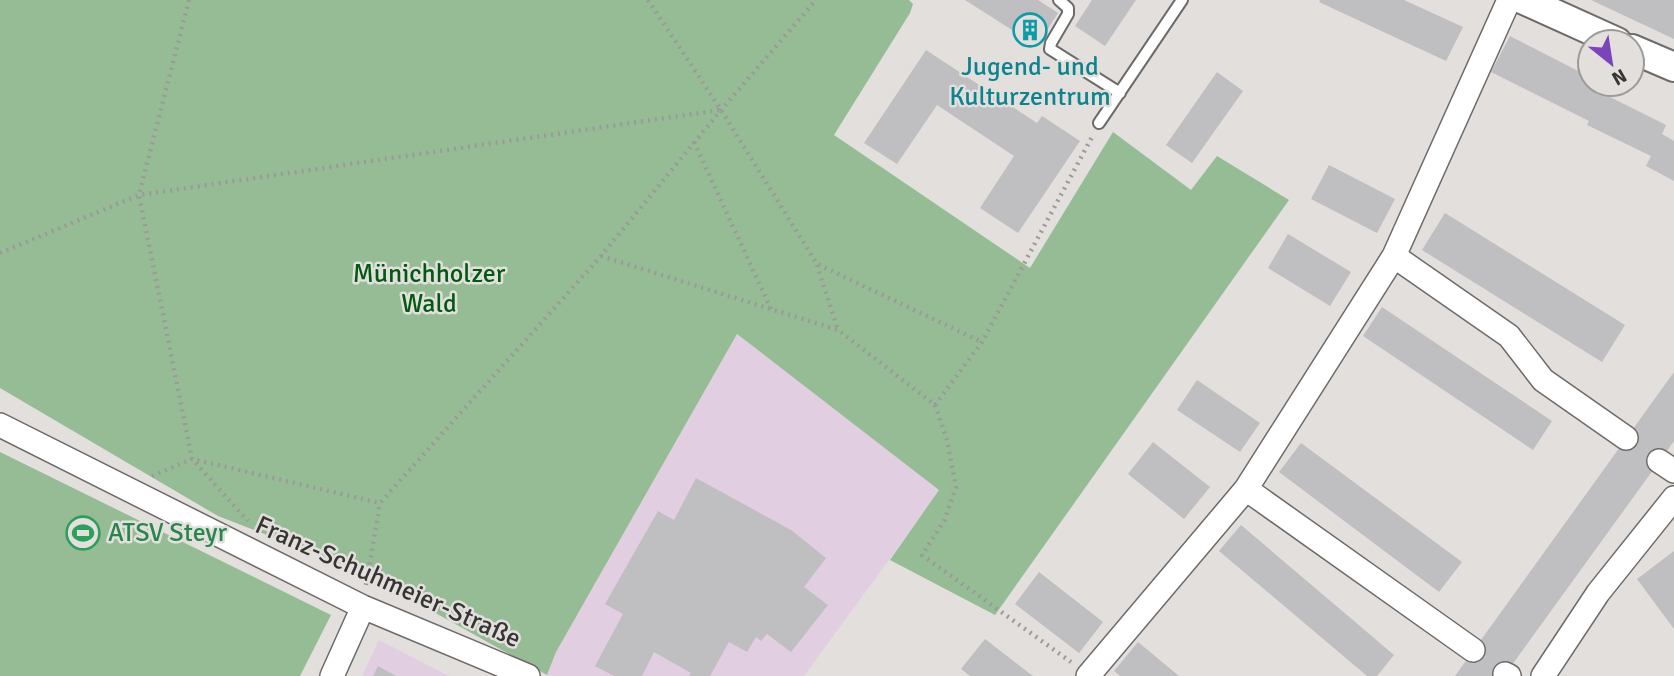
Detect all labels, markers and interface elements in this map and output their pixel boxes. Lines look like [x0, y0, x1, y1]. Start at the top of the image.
building icon: Jugend- und Kulturzentrum [1011, 11, 1049, 49]
north arrow [1576, 28, 1646, 98]
place label: Jugend- und Kulturzentrum [949, 51, 1111, 113]
text: N [1607, 63, 1631, 91]
park label: Münichholzer Wald [353, 258, 506, 320]
street label: Franz-Schuhmeier-Straße [250, 509, 526, 655]
sports icon: ATSV Steyr [64, 514, 102, 552]
place label: ATSV Steyr [108, 517, 227, 549]

